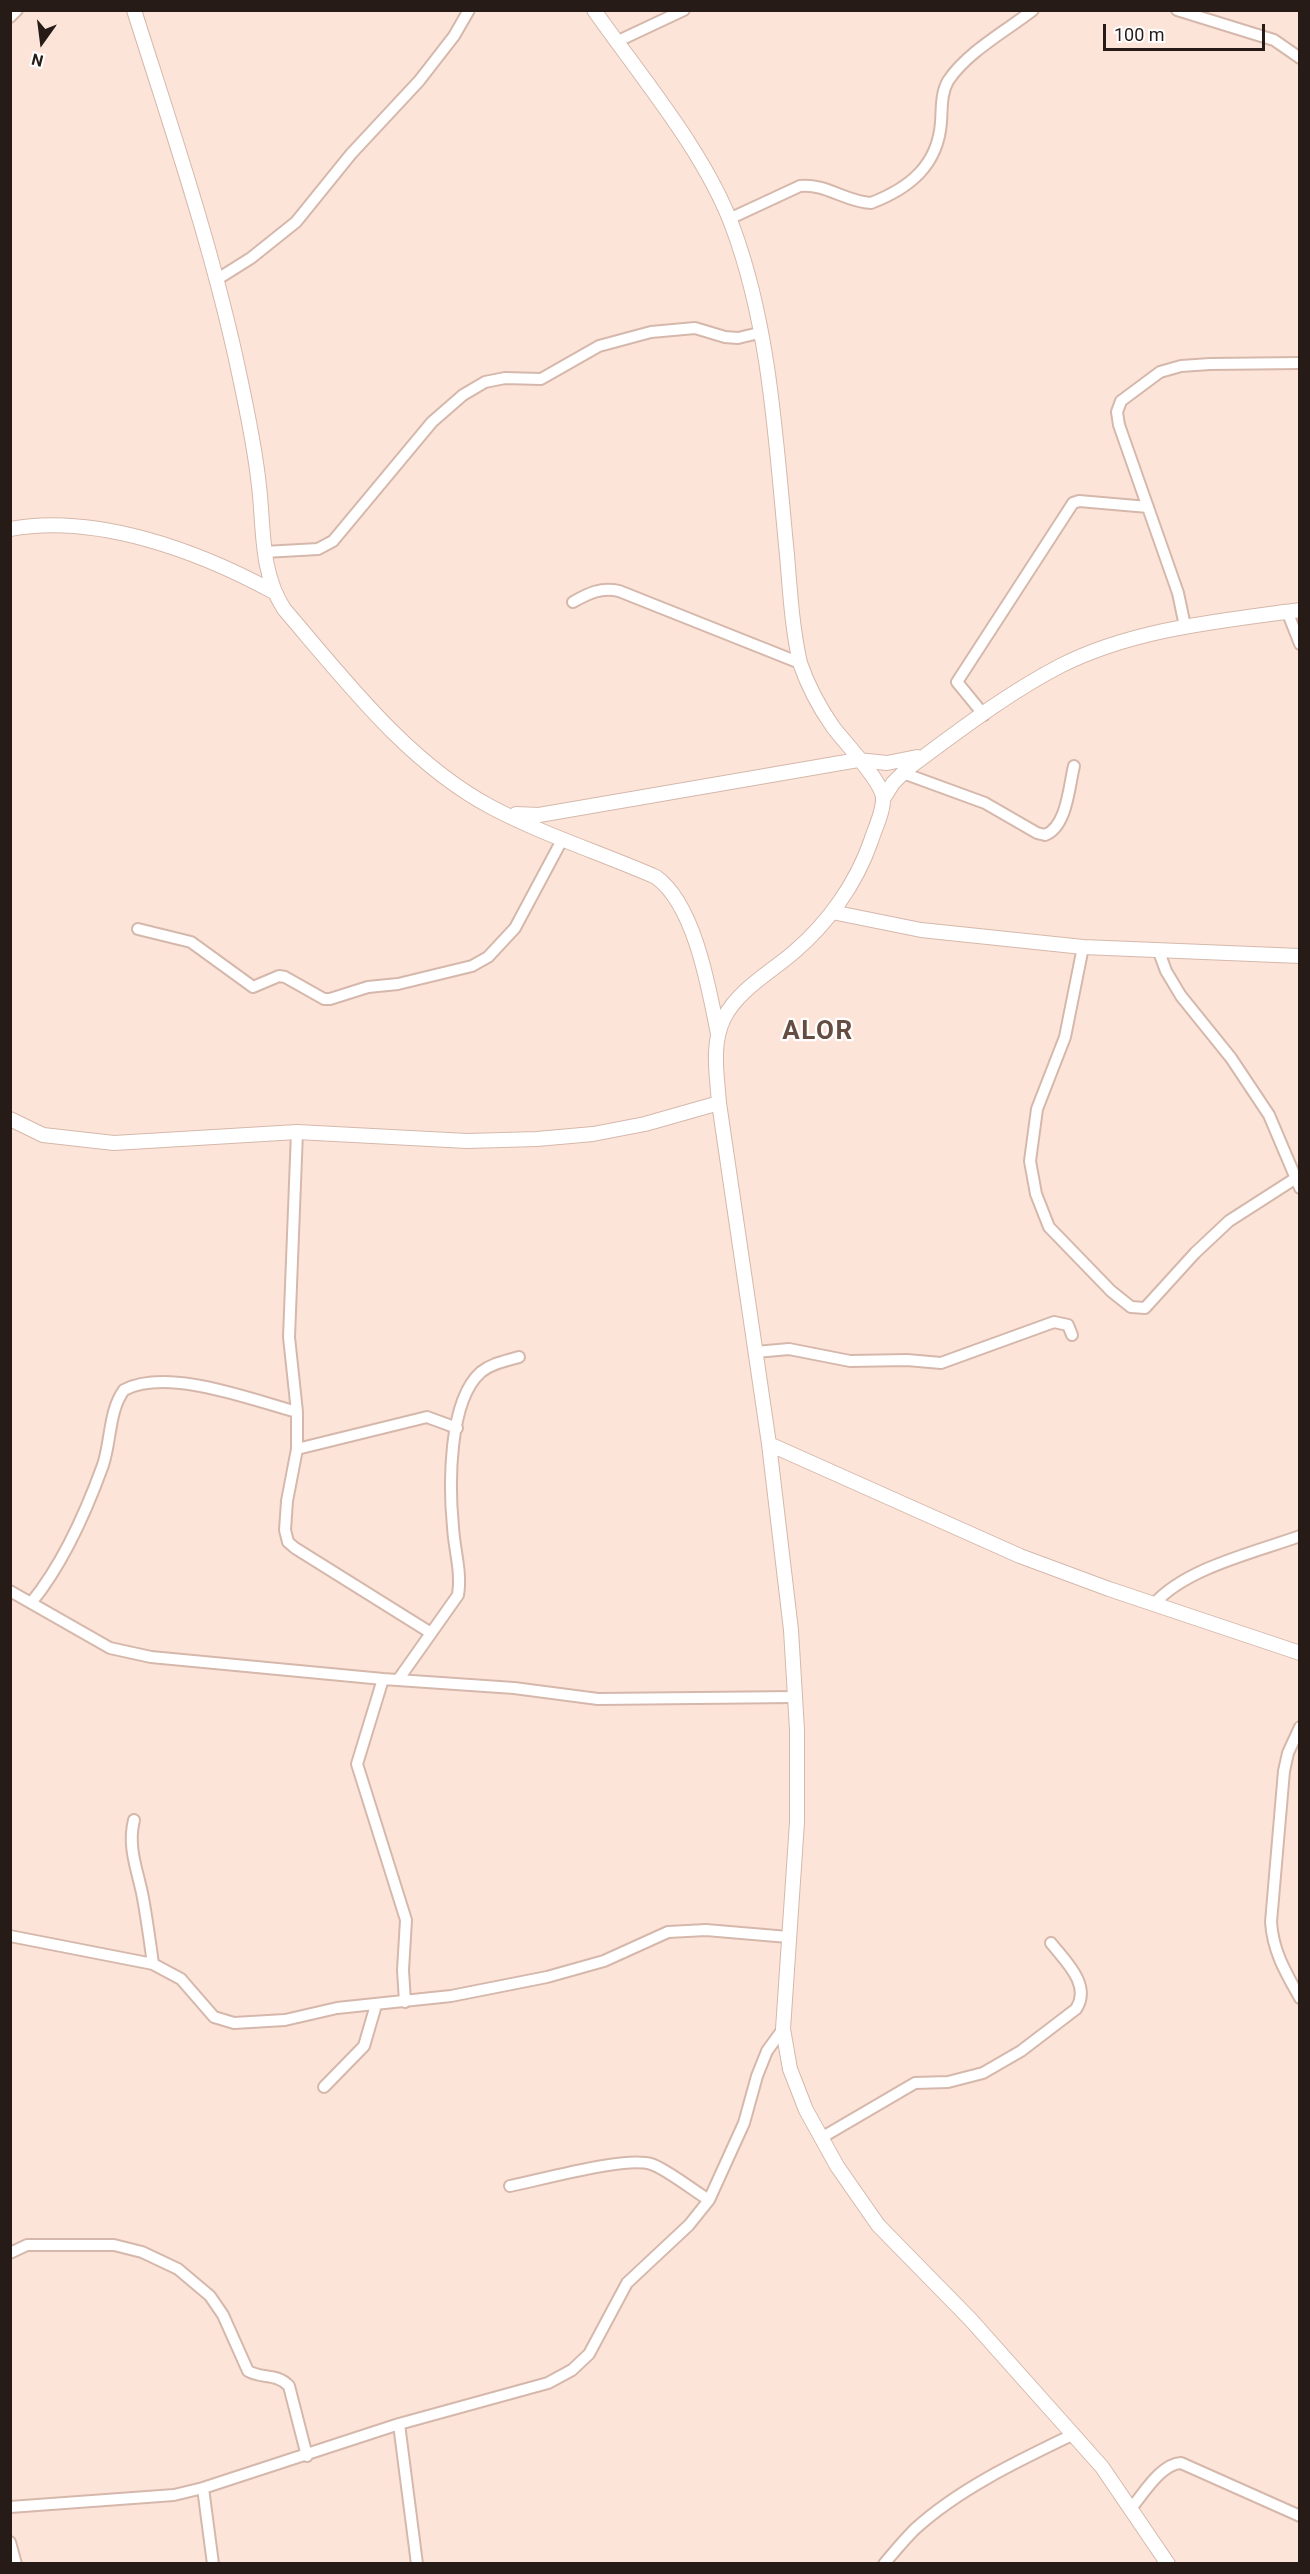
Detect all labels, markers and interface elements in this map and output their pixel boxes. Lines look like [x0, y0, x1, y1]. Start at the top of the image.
north arrow [12, 12, 72, 72]
scale bar [1106, 12, 1268, 50]
text: 100 m [1114, 24, 1165, 45]
text: N [30, 49, 45, 71]
district label: ALOR [782, 1016, 854, 1048]

